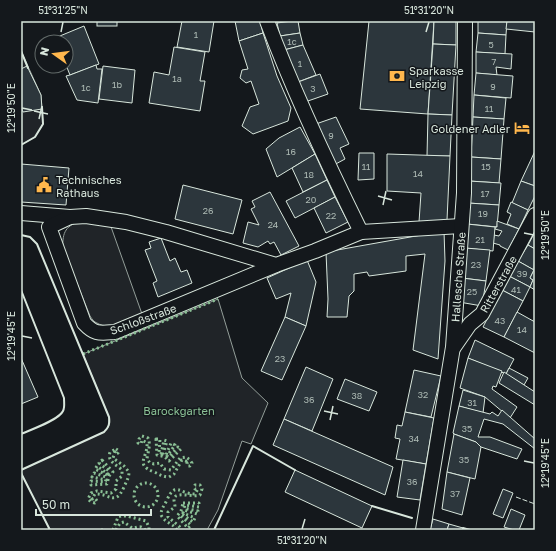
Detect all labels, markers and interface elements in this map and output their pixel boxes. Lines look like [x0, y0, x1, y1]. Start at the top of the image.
text: 51°31'25"N [38, 4, 88, 16]
text: 51°31'20"N [404, 4, 454, 16]
house number: 1 [194, 29, 199, 40]
north arrow [34, 34, 74, 74]
house number: 1c [287, 36, 297, 47]
house number: 5 [488, 39, 494, 50]
text: N [36, 46, 51, 57]
house number: 7 [492, 56, 497, 67]
house number: 1 [298, 58, 303, 69]
place label: Sparkasse Leipzig [409, 64, 464, 90]
bank icon: Sparkasse Leipzig [388, 67, 406, 85]
house number: 1a [172, 73, 182, 84]
house number: 1b [112, 79, 122, 90]
house number: 9 [490, 81, 496, 92]
house number: 1c [81, 82, 91, 93]
text: 12°19'50"E [5, 83, 17, 133]
house number: 3 [310, 83, 316, 94]
house number: 11 [485, 103, 494, 114]
hotel icon: Goldener Adler [513, 119, 531, 137]
place label: Goldener Adler [431, 122, 511, 135]
house number: 9 [328, 130, 334, 141]
house number: 16 [286, 146, 296, 157]
house number: 11 [362, 161, 371, 172]
house number: 15 [481, 161, 491, 172]
house number: 14 [413, 168, 423, 179]
house number: 18 [304, 169, 314, 180]
place label: Technisches Rathaus [56, 173, 122, 199]
public building icon: Technisches Rathaus [35, 176, 53, 194]
house number: 17 [480, 188, 490, 199]
house number: 20 [306, 194, 317, 205]
house number: 26 [203, 205, 213, 216]
house number: 19 [478, 208, 488, 219]
house number: 22 [326, 210, 336, 221]
text: 12°19'50"E [539, 210, 551, 260]
house number: 24 [268, 219, 279, 230]
street label: Hallesche Straße [448, 232, 468, 322]
house number: 21 [475, 234, 485, 245]
street label: Ritterstraße [477, 253, 519, 315]
house number: 23 [471, 259, 481, 270]
house number: 39 [517, 268, 527, 279]
house number: 41 [511, 284, 522, 295]
house number: 25 [467, 286, 477, 297]
street label: Schloßstraße [108, 301, 178, 337]
text: 12°19'45"E [5, 311, 17, 361]
house number: 43 [495, 315, 505, 326]
house number: 14 [517, 324, 527, 335]
house number: 23 [275, 353, 285, 364]
house number: 32 [418, 389, 428, 400]
house number: 38 [352, 390, 362, 401]
house number: 36 [304, 394, 314, 405]
house number: 31 [467, 397, 477, 408]
park label: Barockgarten [143, 404, 215, 417]
house number: 35 [462, 423, 472, 434]
house number: 34 [409, 433, 420, 444]
text: 12°19'45"E [539, 438, 551, 488]
house number: 35 [459, 454, 469, 465]
house number: 36 [407, 476, 417, 487]
house number: 37 [450, 488, 460, 499]
scale bar [36, 491, 151, 517]
text: 50 m [42, 497, 70, 512]
text: 51°31'20"N [277, 534, 327, 546]

